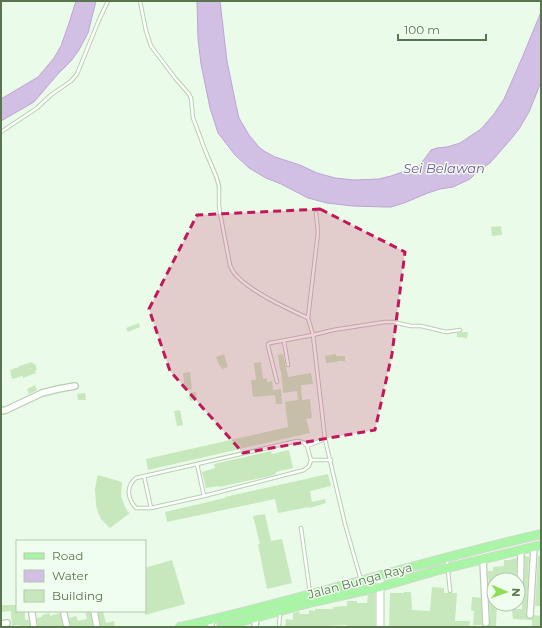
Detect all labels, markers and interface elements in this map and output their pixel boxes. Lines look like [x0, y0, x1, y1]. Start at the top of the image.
scale bar [398, 16, 486, 42]
text: 100 m [404, 22, 440, 37]
water label: Sei Belawan [403, 160, 485, 176]
legend [16, 540, 146, 612]
text: Road [52, 548, 83, 563]
street label: Jalan Bunga Raya [305, 559, 414, 602]
text: Water [52, 568, 89, 583]
north arrow [486, 572, 526, 612]
text: Building [52, 588, 103, 603]
text: N [509, 588, 523, 597]

